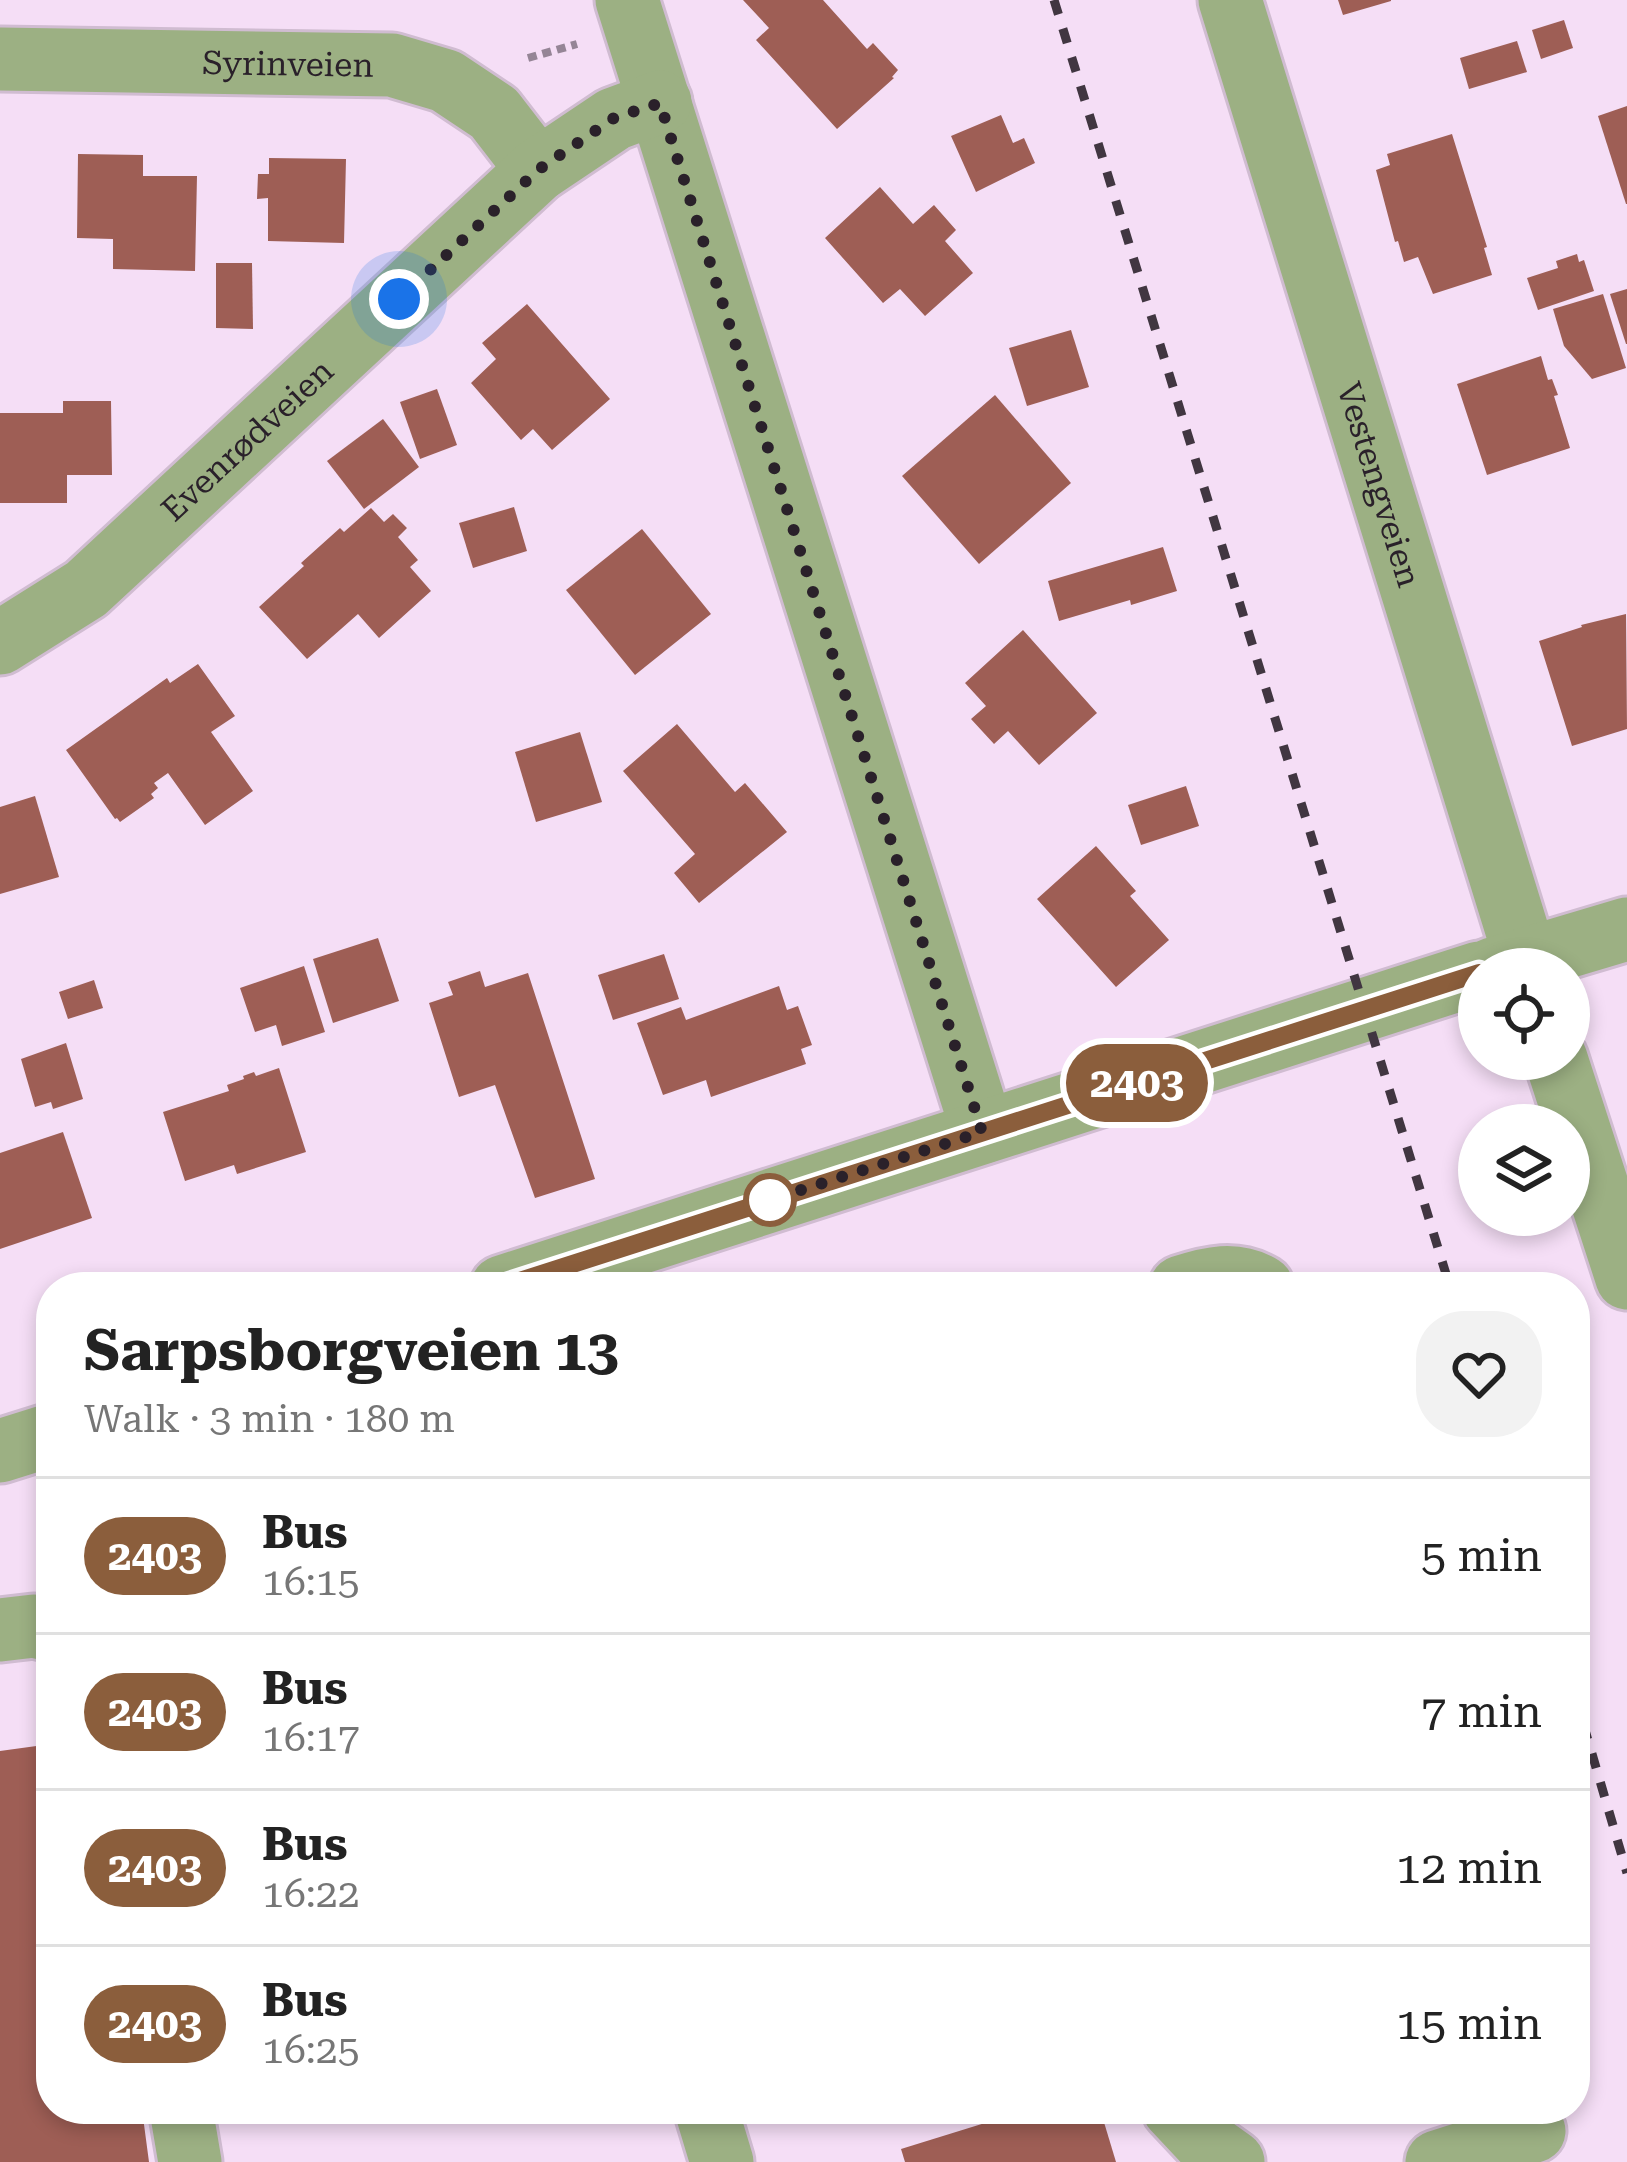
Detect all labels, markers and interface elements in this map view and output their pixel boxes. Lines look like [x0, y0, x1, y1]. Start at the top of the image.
street label: Syrinveien [202, 43, 374, 84]
your location [369, 269, 429, 329]
street label: Evenrødveien [153, 351, 341, 529]
street label: Vestengveien [1330, 377, 1429, 592]
map controls [1458, 948, 1590, 1236]
button: locate [1458, 948, 1590, 1080]
line badge: 2403 [1053, 1044, 1221, 1122]
text: 2403 [1090, 1058, 1184, 1107]
button: layers [1458, 1104, 1590, 1236]
unlabelled marker [745, 1175, 795, 1225]
button: heart [1416, 1311, 1542, 1437]
text: Sarpsborgveien 13 [84, 1317, 619, 1384]
text: Walk · 3 min · 180 m [84, 1396, 455, 1442]
text: Bus [262, 1506, 347, 1559]
text: 5 min [1421, 1529, 1542, 1582]
text: 2403 [108, 1531, 202, 1580]
text: 16:15 [262, 1559, 359, 1605]
text: Bus [262, 1662, 347, 1715]
text: 7 min [1421, 1685, 1542, 1738]
text: 2403 [108, 1687, 202, 1736]
text: 16:17 [262, 1715, 359, 1761]
text: Bus [262, 1818, 347, 1871]
text: 12 min [1396, 1841, 1542, 1894]
text: 2403 [108, 1843, 202, 1892]
text: 16:22 [262, 1871, 359, 1917]
text: Bus [262, 1974, 347, 2027]
text: 15 min [1396, 1997, 1542, 2050]
text: 2403 [108, 1999, 202, 2048]
text: 16:25 [262, 2027, 359, 2073]

